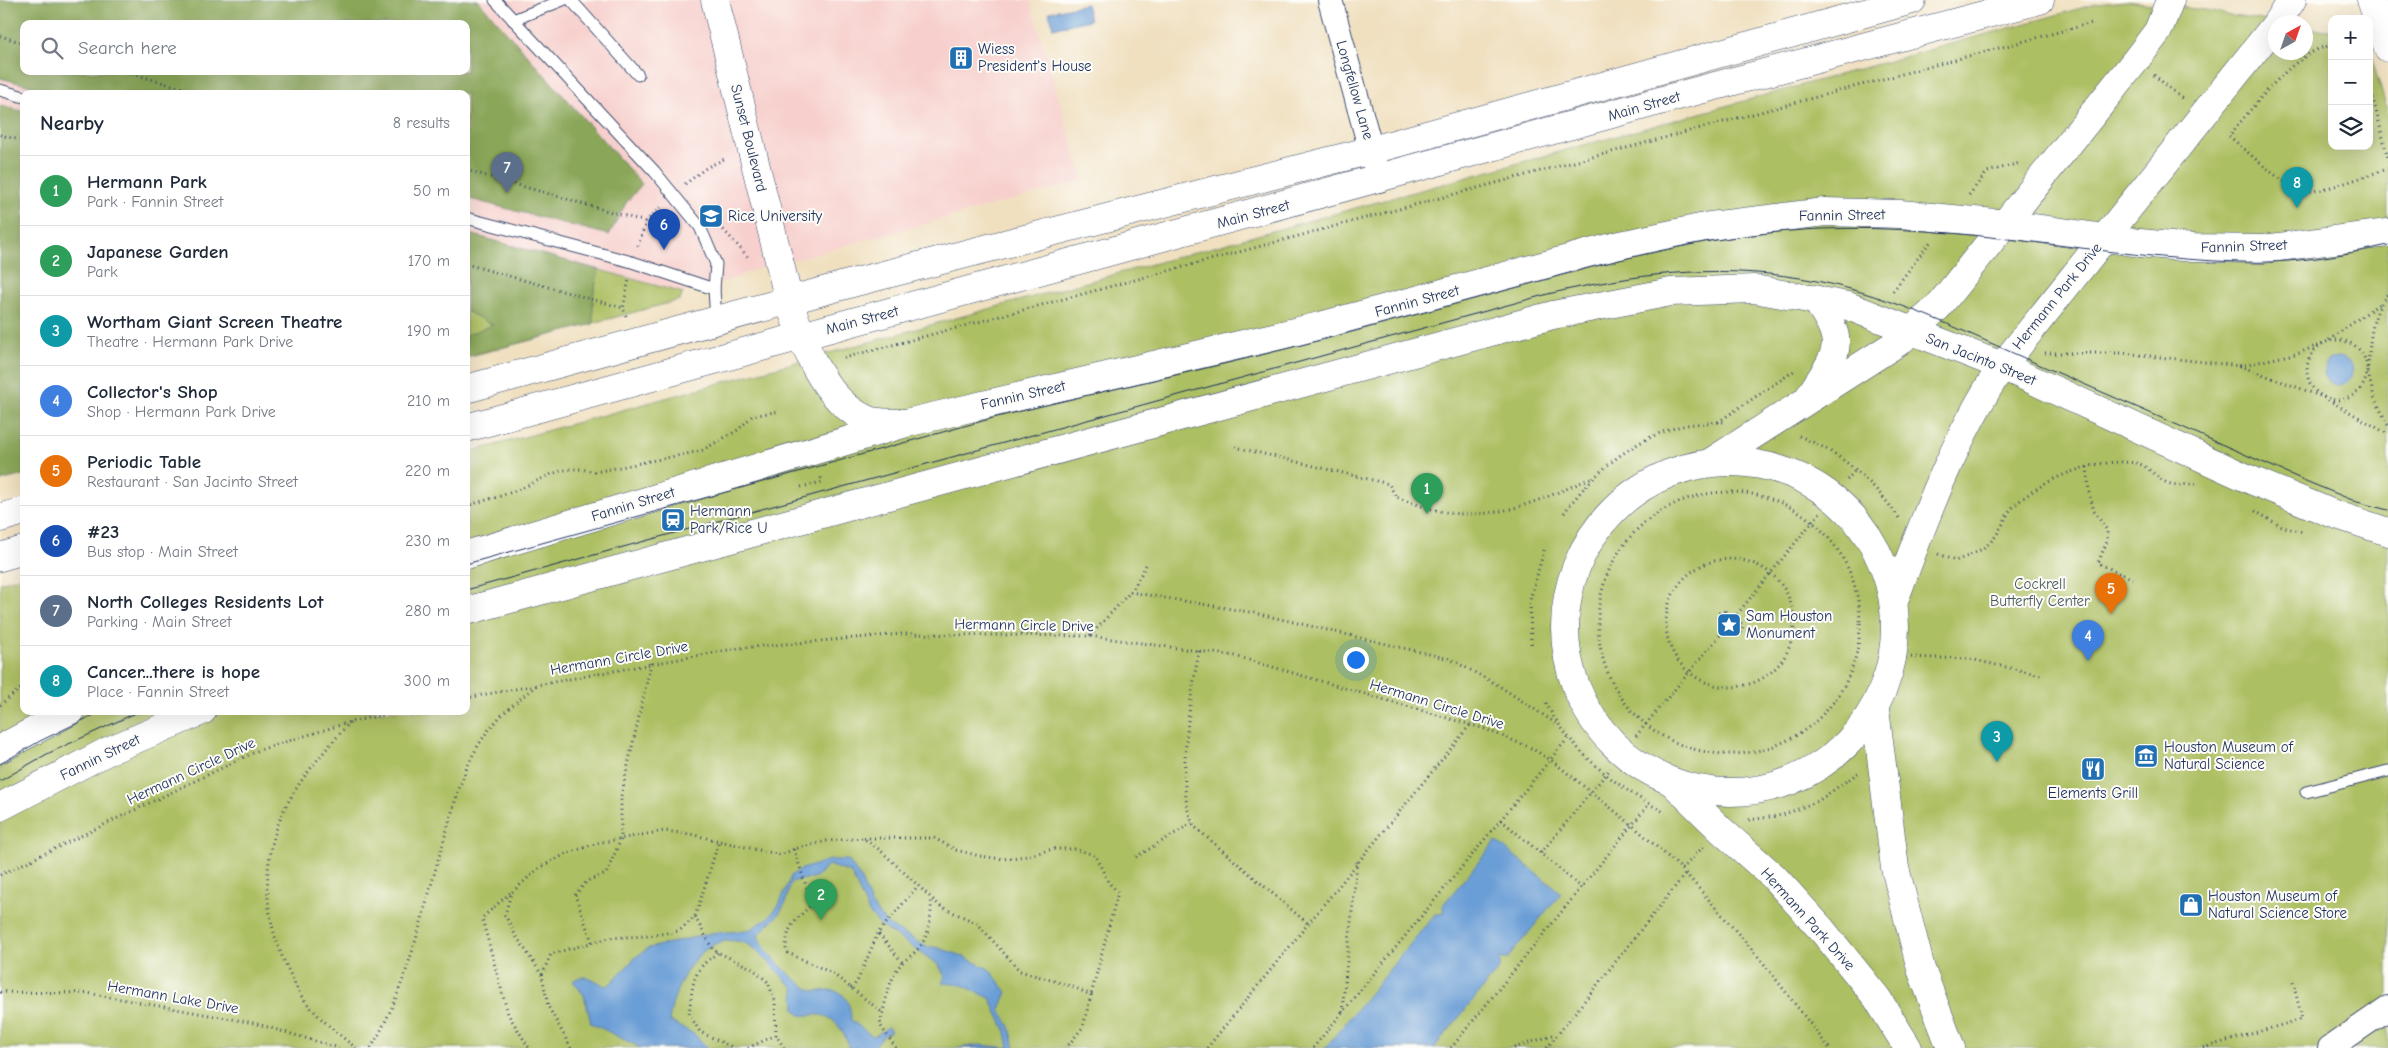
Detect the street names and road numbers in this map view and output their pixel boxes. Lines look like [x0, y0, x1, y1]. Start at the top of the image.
street label: Longfellow Lane [1332, 38, 1378, 142]
street label: Sunset Boulevard [727, 82, 771, 194]
street label: Main Street [1606, 87, 1683, 125]
street label: Main Street [1215, 195, 1292, 232]
street label: Fannin Street [1799, 205, 1886, 225]
street label: Fannin Street [2201, 235, 2288, 257]
street label: Hermann Park Drive [2008, 239, 2106, 353]
street label: Fannin Street [1373, 281, 1462, 321]
street label: Main Street [824, 301, 901, 338]
street label: San Jacinto Street [1923, 329, 2039, 390]
street label: Fannin Street [979, 376, 1068, 413]
street label: Fannin Street [589, 483, 678, 525]
street label: Hermann Circle Drive [954, 615, 1094, 635]
street label: Hermann Circle Drive [549, 637, 690, 679]
street label: Hermann Circle Drive [1368, 675, 1507, 733]
street label: Fannin Street [57, 730, 143, 784]
street label: Hermann Circle Drive [124, 733, 258, 809]
street label: Hermann Park Drive [1757, 864, 1859, 974]
street label: Hermann Lake Drive [106, 977, 240, 1017]

